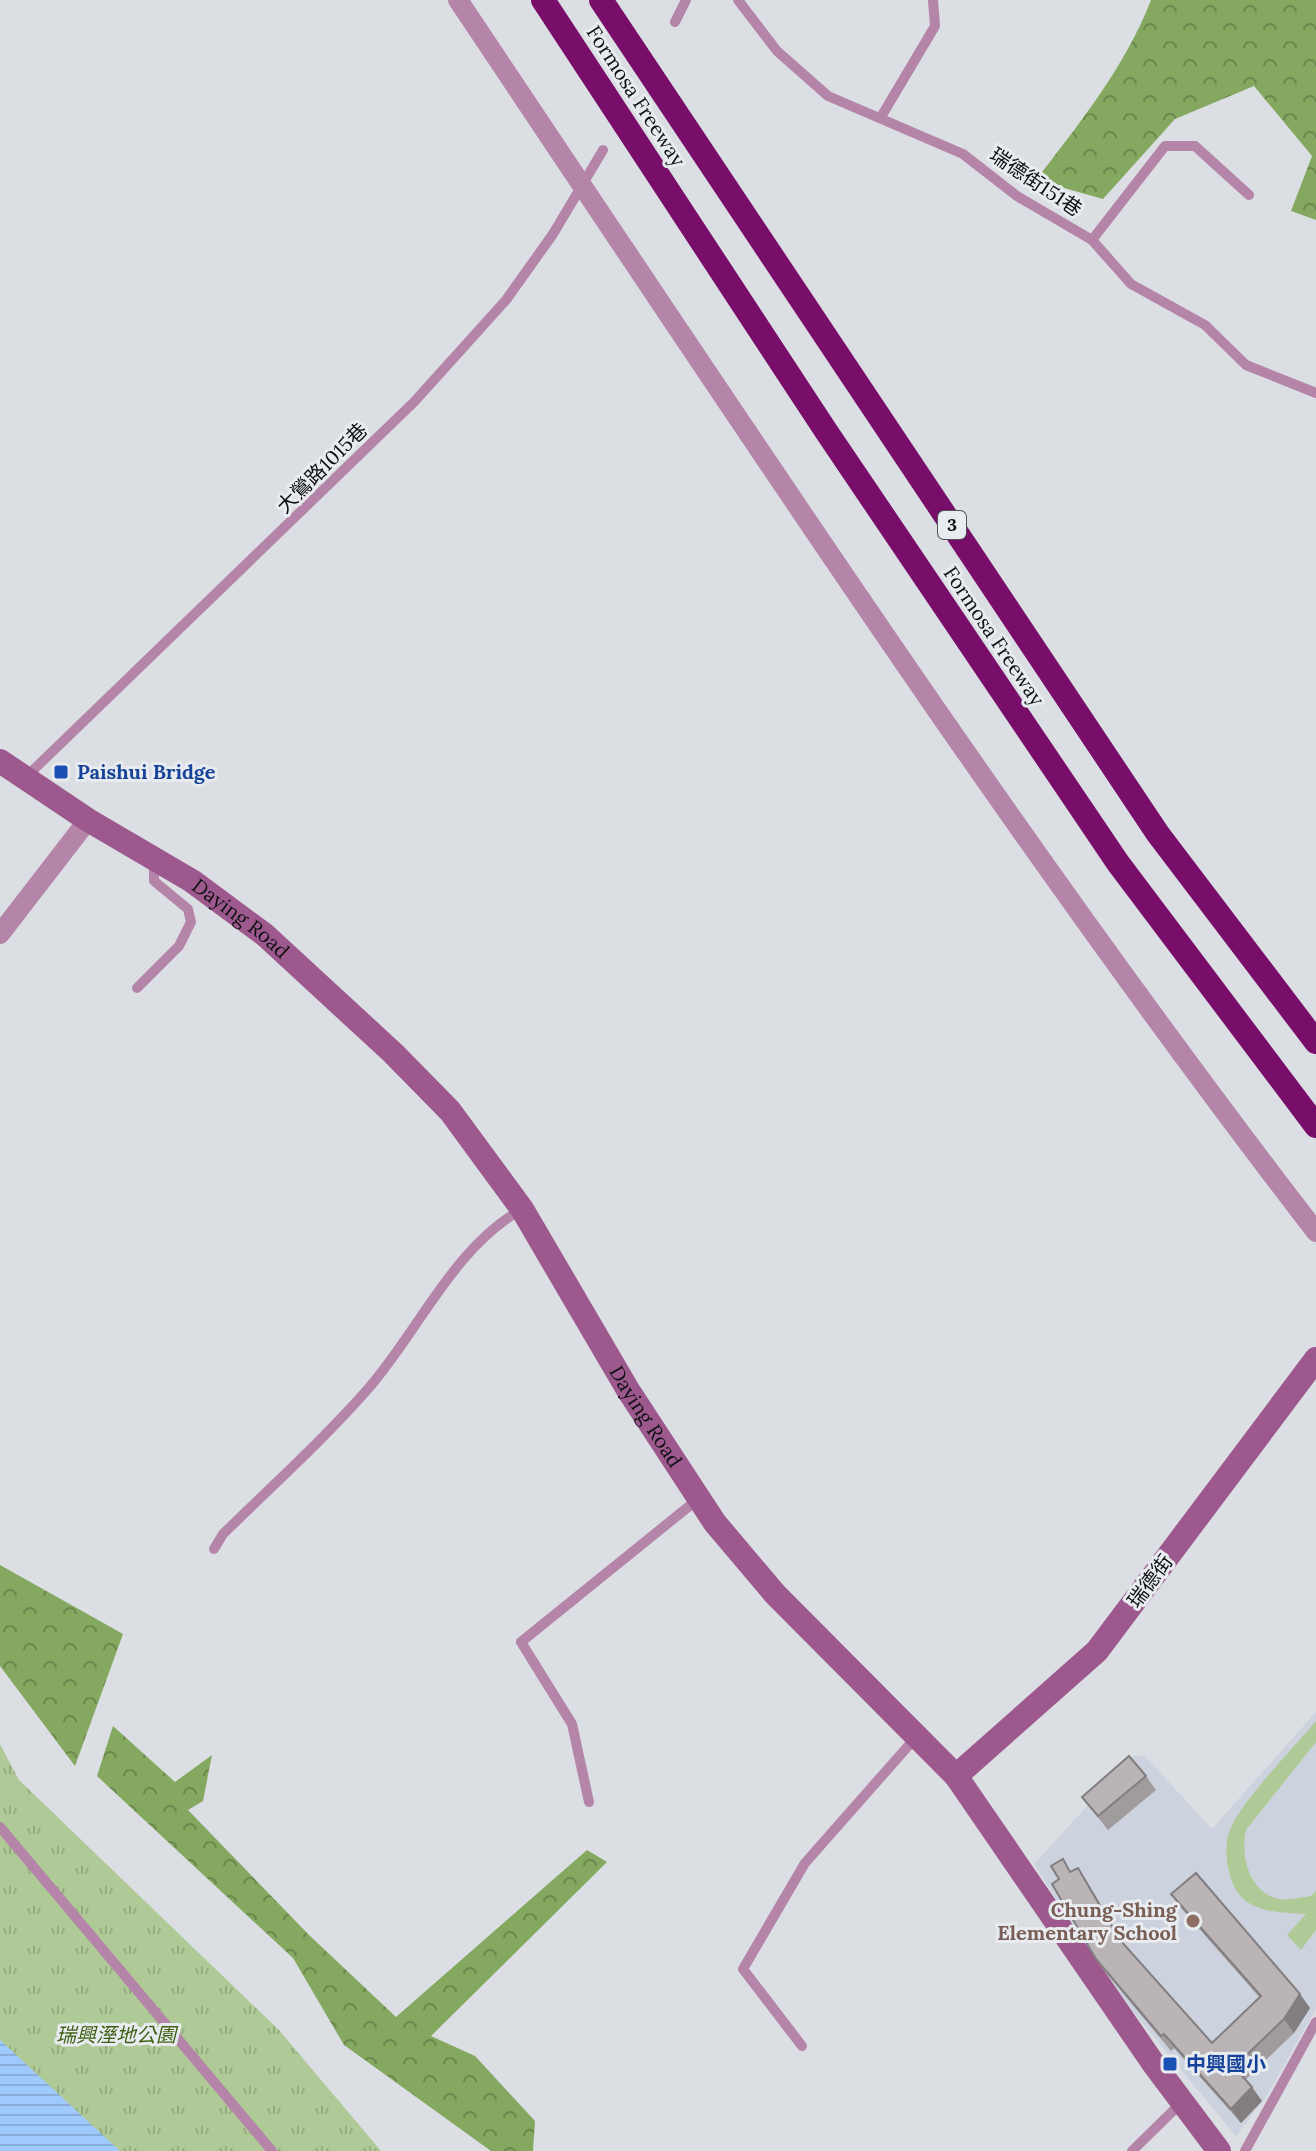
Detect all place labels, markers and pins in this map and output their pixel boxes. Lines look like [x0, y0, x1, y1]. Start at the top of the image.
place label: Paishui Bridge [77, 759, 216, 784]
marker: Paishui Bridge [52, 763, 70, 781]
place label: Chung-Shing Elementary School [997, 1897, 1178, 1945]
marker: Chung-Shing Elementary School [1184, 1912, 1202, 1930]
place label: 中興國小 [1186, 2051, 1266, 2076]
marker: 中興國小 [1161, 2055, 1179, 2073]

